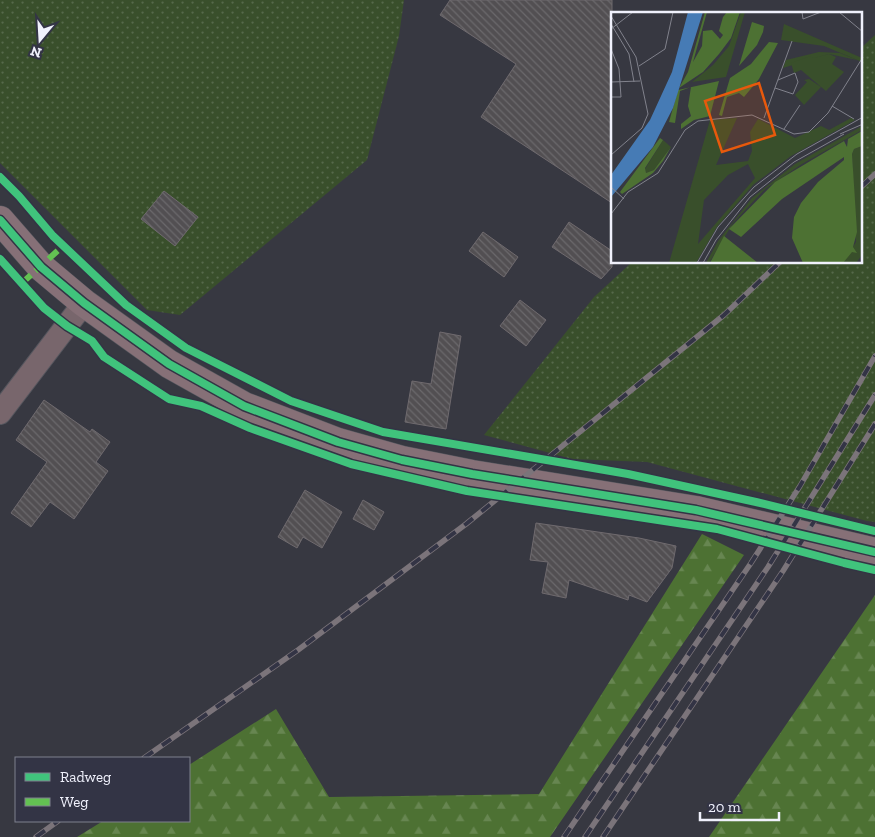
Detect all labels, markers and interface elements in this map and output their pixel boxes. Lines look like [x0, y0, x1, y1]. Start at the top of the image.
inset map [611, 12, 862, 264]
north arrow [15, 15, 65, 65]
text: N [28, 42, 44, 62]
legend [15, 757, 190, 822]
text: Radweg [60, 768, 111, 786]
scale bar [700, 790, 779, 822]
text: Weg [60, 793, 89, 811]
text: 20 m [708, 798, 741, 816]

